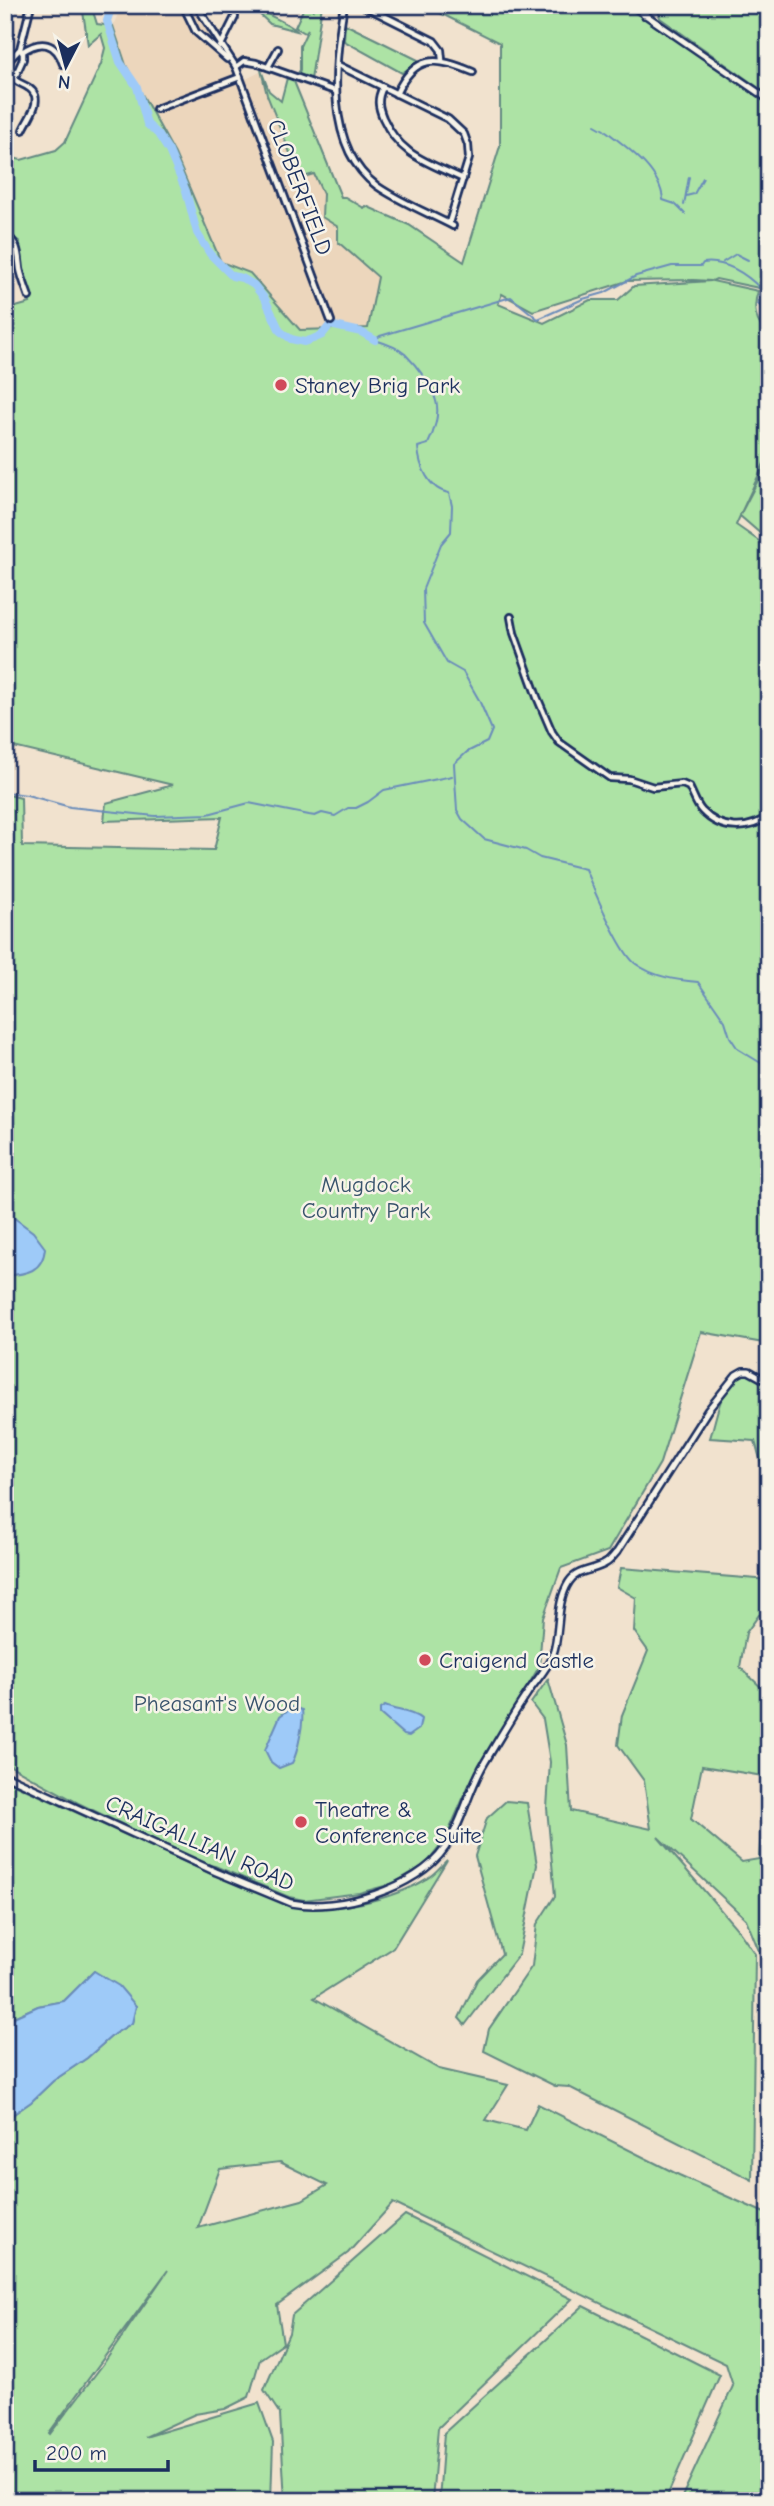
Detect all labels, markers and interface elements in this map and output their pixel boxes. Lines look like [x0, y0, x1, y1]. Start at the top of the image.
north arrow [32, 32, 102, 102]
text: N [57, 70, 72, 93]
street label: CLOBERFIELD [262, 115, 338, 259]
place label: Staney Brig Park [295, 372, 460, 399]
marker: Staney Brig Park [273, 377, 289, 393]
park label: Mugdock Country Park [302, 1171, 430, 1224]
place label: Craigend Castle [439, 1647, 594, 1674]
marker: Craigend Castle [417, 1652, 433, 1668]
park label: Pheasant's Wood [134, 1690, 300, 1717]
street label: CRAIGALLIAN ROAD [101, 1789, 299, 1897]
place label: Theatre & Conference Suite [315, 1796, 482, 1849]
marker: Theatre & Conference Suite [293, 1814, 309, 1830]
scale bar [35, 2429, 168, 2473]
text: 200 m [46, 2441, 107, 2465]

